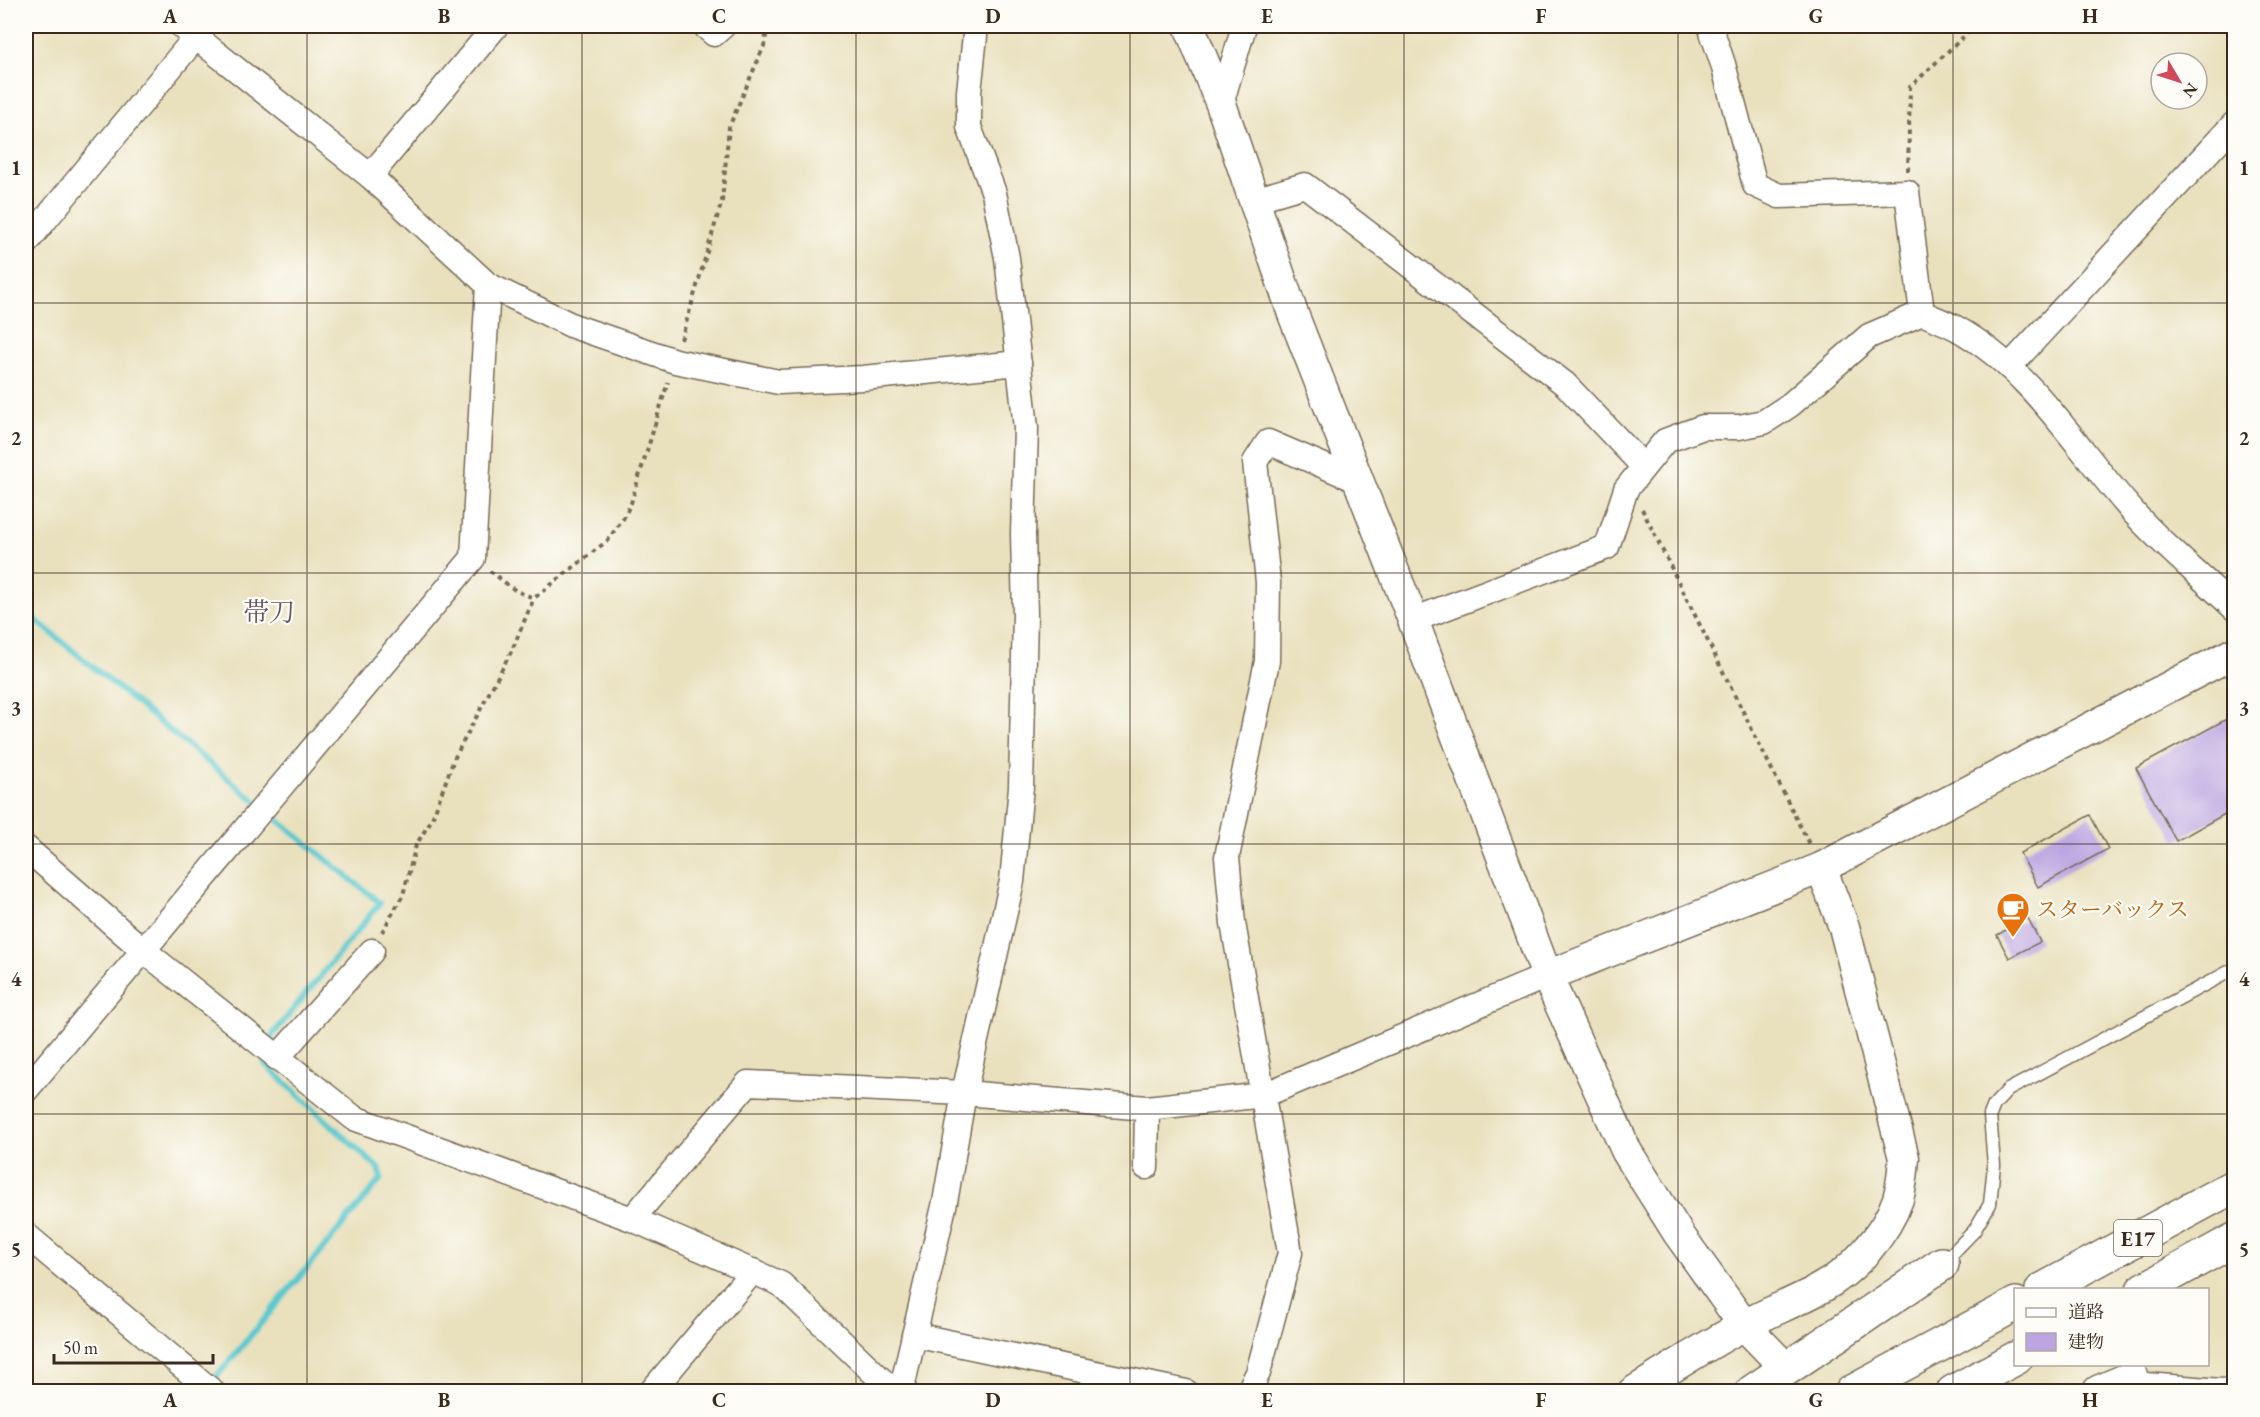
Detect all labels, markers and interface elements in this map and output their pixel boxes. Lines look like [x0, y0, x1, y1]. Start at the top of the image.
text: A [162, 3, 178, 29]
text: B [438, 3, 450, 29]
text: C [712, 3, 726, 29]
text: D [985, 3, 1001, 29]
text: E [1261, 3, 1273, 29]
text: F [1536, 3, 1547, 29]
text: G [1809, 3, 1823, 29]
text: H [2082, 3, 2098, 29]
north arrow [2149, 51, 2209, 111]
text: N [2178, 78, 2203, 102]
text: 1 [11, 155, 21, 181]
text: 1 [2239, 155, 2249, 181]
text: 2 [11, 425, 22, 451]
text: 2 [2239, 425, 2250, 451]
district label: 帯刀 [243, 595, 295, 629]
text: 3 [11, 695, 21, 721]
text: 3 [2239, 695, 2249, 721]
cafe icon: スターバックス [1995, 891, 2031, 938]
place label: スターバックス [2036, 895, 2189, 924]
text: 4 [11, 966, 22, 992]
text: 4 [2239, 966, 2250, 992]
road number: E17 [2114, 1220, 2162, 1256]
text: 5 [11, 1236, 21, 1262]
text: 5 [2239, 1236, 2249, 1262]
legend [2014, 1288, 2209, 1366]
text: 道路 [2068, 1300, 2104, 1323]
scale bar [54, 1327, 213, 1365]
text: 建物 [2068, 1330, 2104, 1353]
text: 50 m [63, 1336, 98, 1359]
text: A [162, 1387, 178, 1413]
text: B [438, 1387, 450, 1413]
text: C [712, 1387, 726, 1413]
text: D [985, 1387, 1001, 1413]
text: E [1261, 1387, 1273, 1413]
text: F [1536, 1387, 1547, 1413]
text: G [1809, 1387, 1823, 1413]
text: H [2082, 1387, 2098, 1413]

